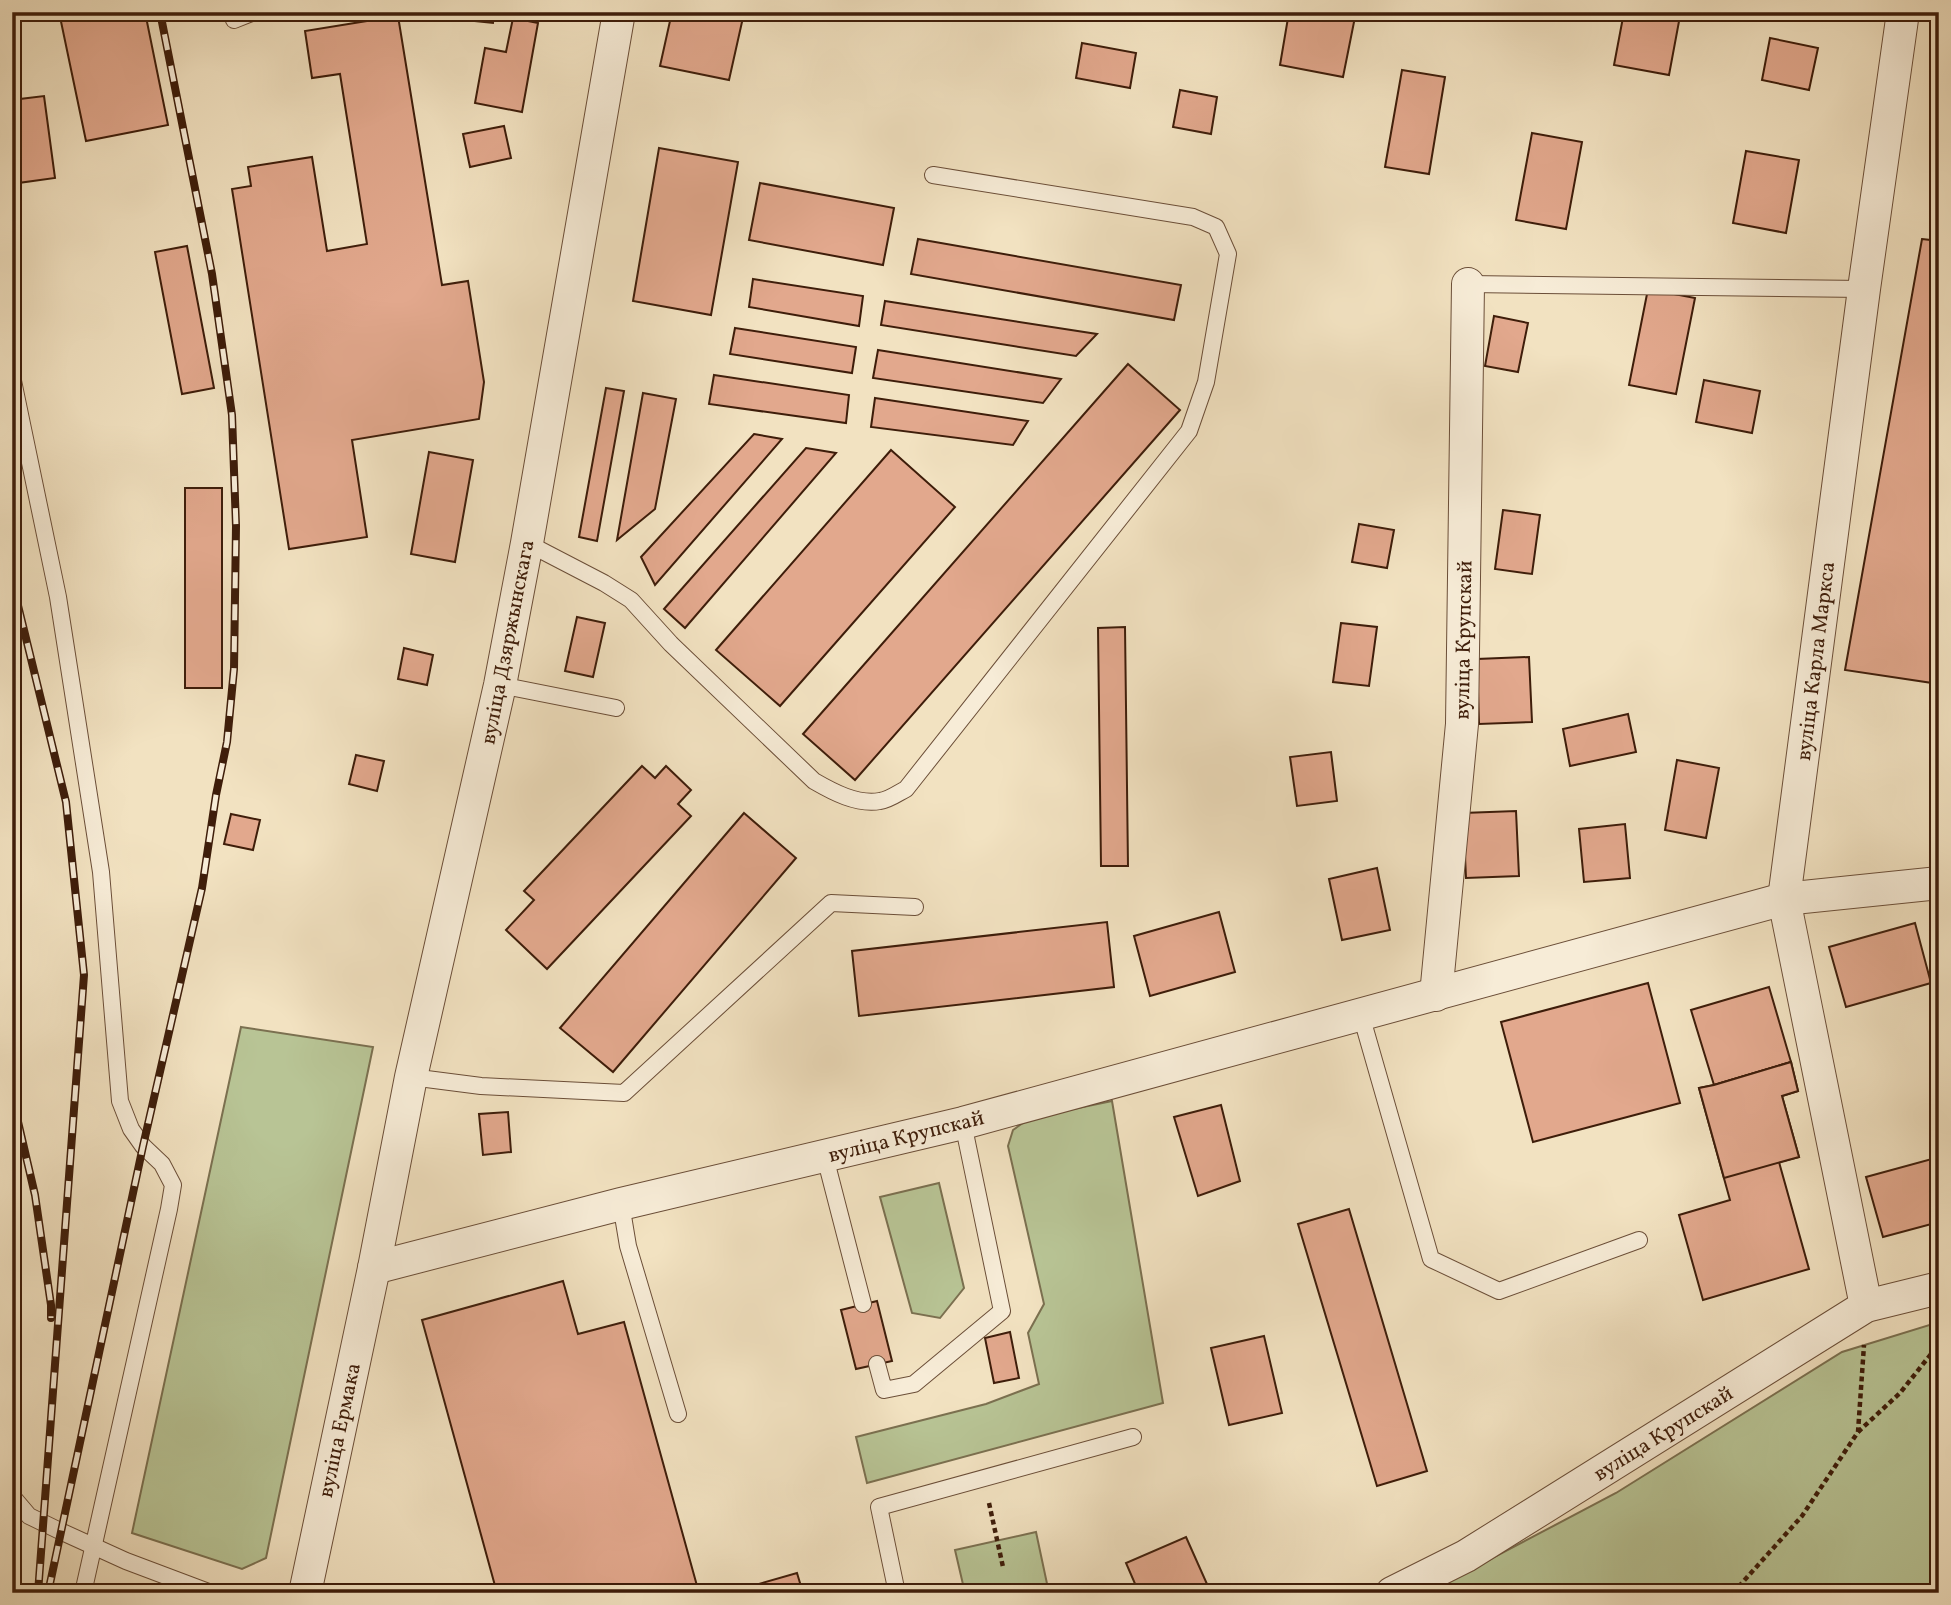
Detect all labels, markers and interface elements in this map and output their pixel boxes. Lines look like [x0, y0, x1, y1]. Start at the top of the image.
street label: вуліца Дзяржынскага [474, 537, 543, 747]
street label: вуліца Крупскай [1449, 560, 1480, 720]
street label: вуліца Карла Маркса [1790, 560, 1843, 762]
street label: вуліца Крупскай [825, 1104, 987, 1171]
street label: вуліца Ермака [312, 1360, 369, 1500]
street label: вуліца Крупскай [1588, 1380, 1739, 1489]

